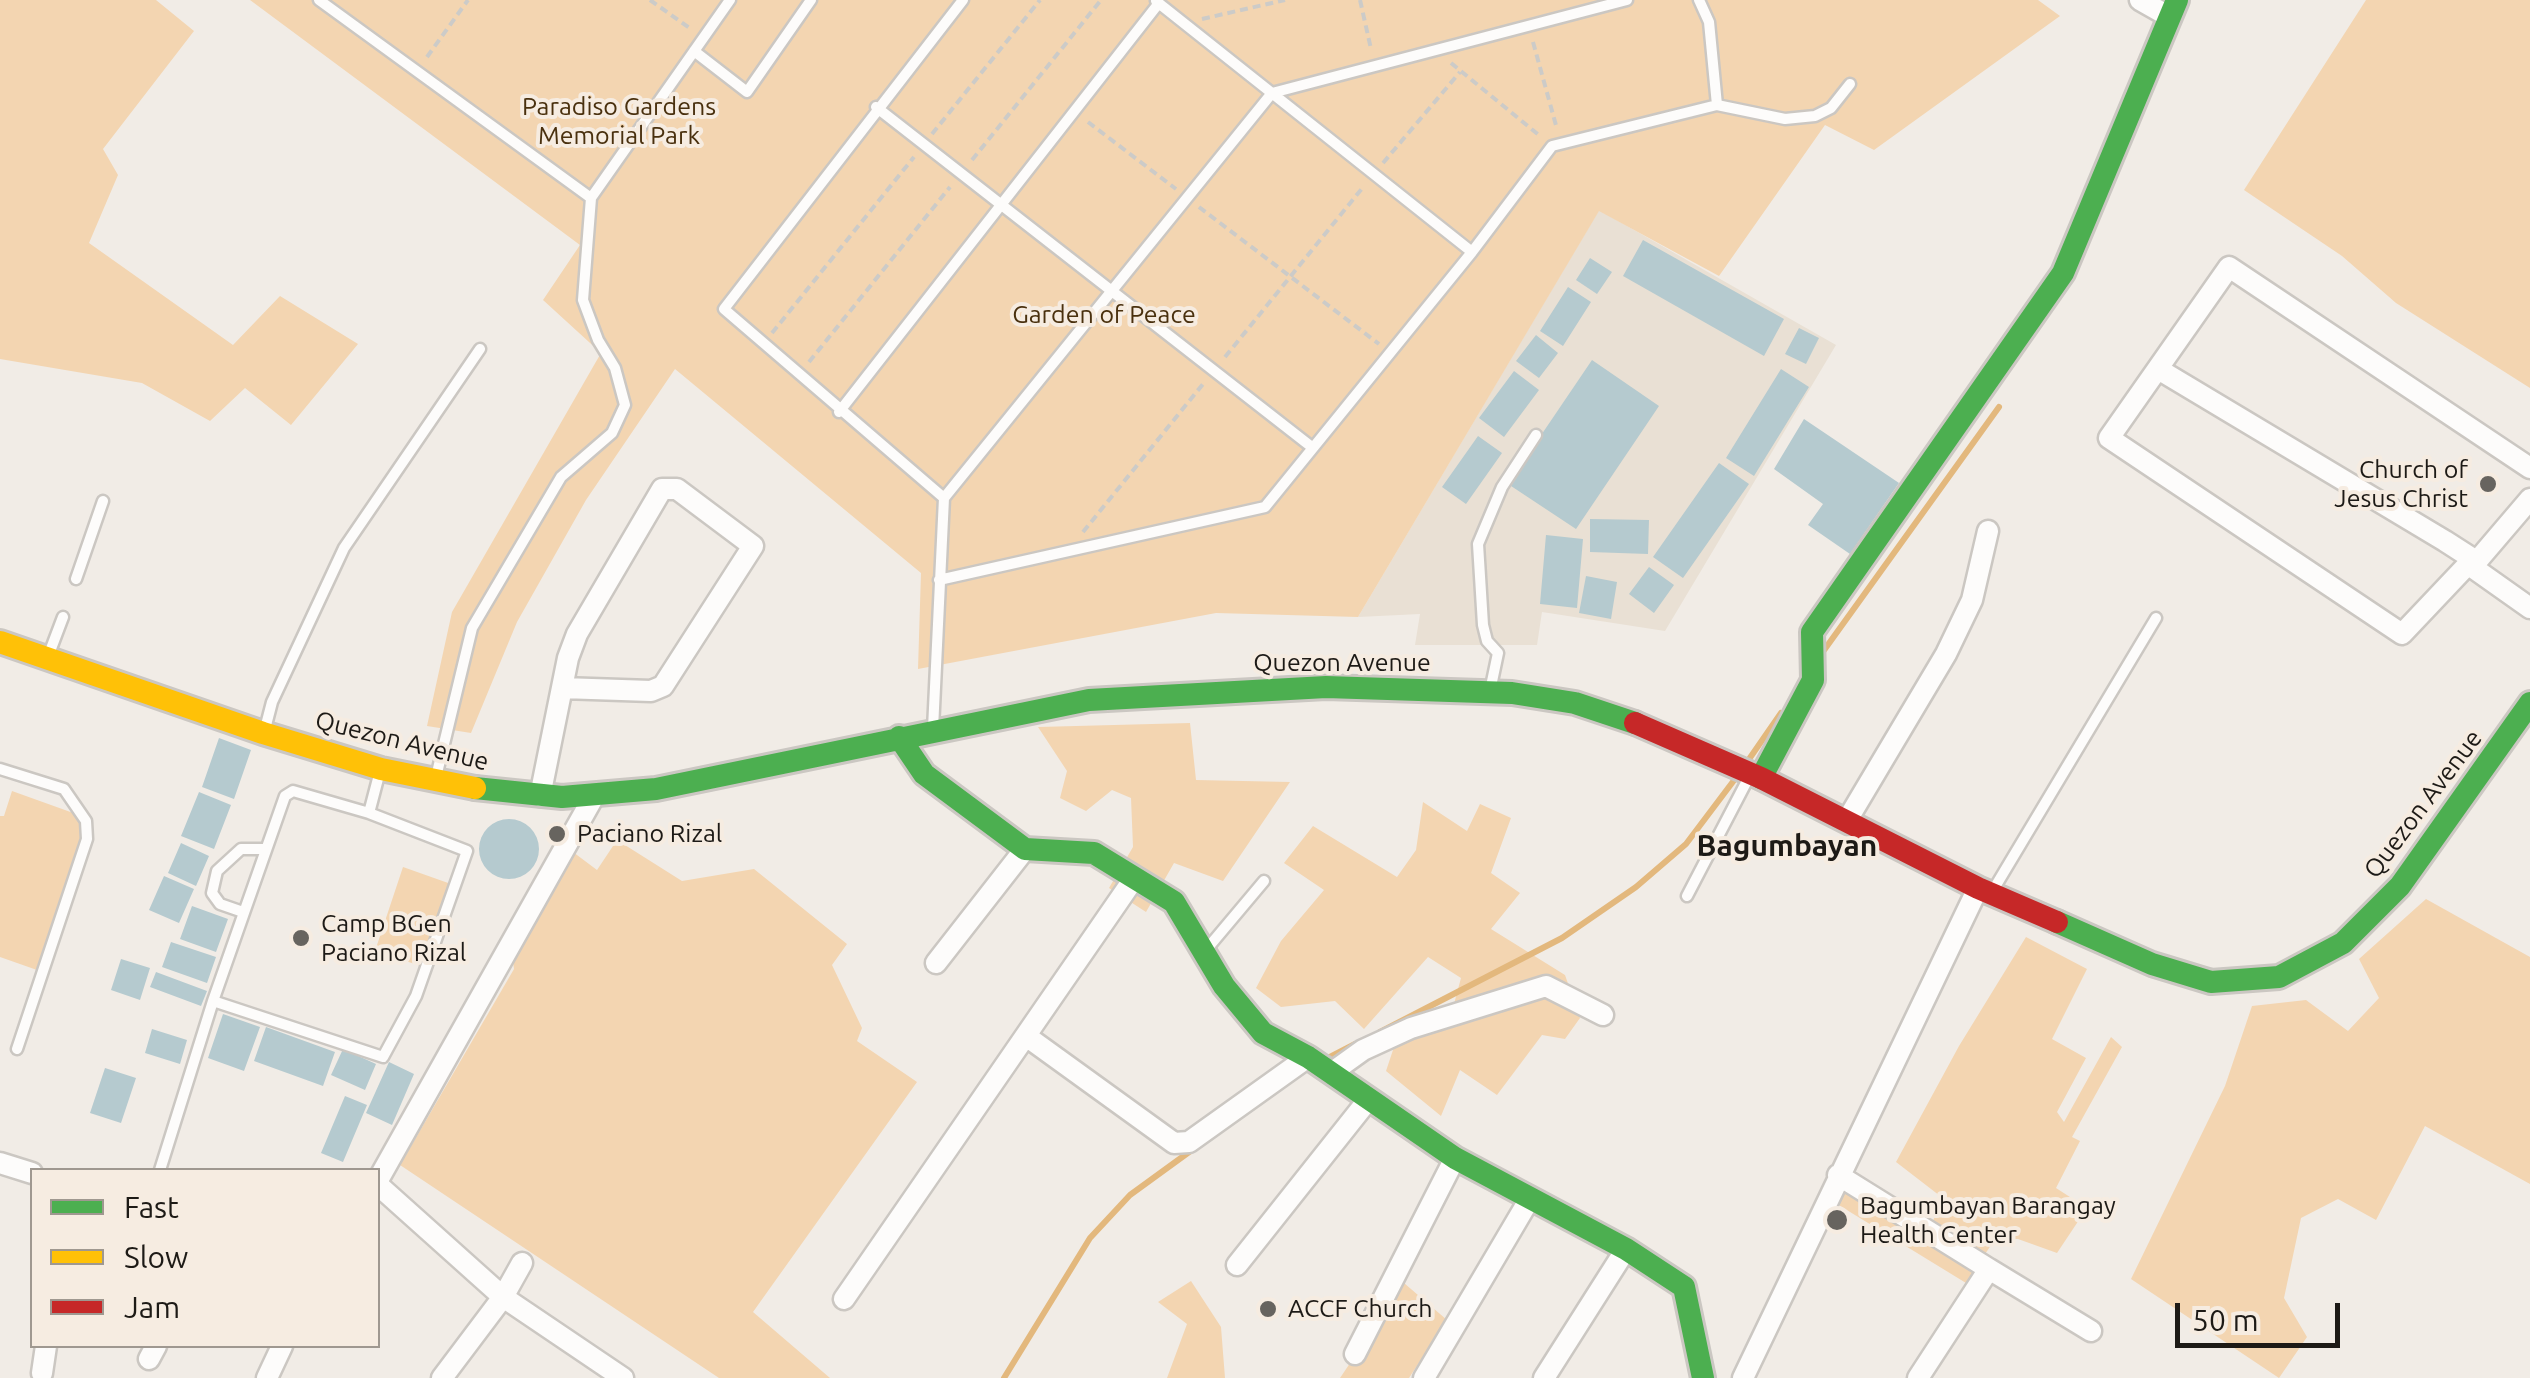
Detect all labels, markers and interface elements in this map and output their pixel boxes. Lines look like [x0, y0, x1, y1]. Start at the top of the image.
park label: Paradiso Gardens Memorial Park [522, 92, 716, 151]
park label: Garden of Peace [1012, 300, 1196, 330]
place label: Church of Jesus Christ [2334, 455, 2468, 514]
marker: Church of Jesus Christ [2477, 473, 2499, 495]
street label: Quezon Avenue [1253, 648, 1431, 678]
street label: Quezon Avenue [312, 705, 492, 777]
street label: Quezon Avenue [2358, 724, 2488, 884]
place label: Paciano Rizal [577, 819, 722, 849]
marker: Paciano Rizal [546, 823, 568, 845]
district label: Bagumbayan [1697, 828, 1877, 864]
place label: Camp BGen Paciano Rizal [321, 909, 466, 968]
marker: Camp BGen Paciano Rizal [290, 927, 312, 949]
legend [30, 1168, 380, 1348]
text: Fast [124, 1190, 179, 1224]
place label: Bagumbayan Barangay Health Center [1860, 1191, 2116, 1250]
marker: Bagumbayan Barangay Health Center [1824, 1207, 1850, 1233]
text: Slow [124, 1240, 188, 1274]
scale bar [2180, 1283, 2345, 1345]
text: Jam [124, 1290, 180, 1324]
place label: ACCF Church [1288, 1294, 1432, 1324]
marker: ACCF Church [1257, 1298, 1279, 1320]
text: 50 m [2192, 1303, 2259, 1337]

